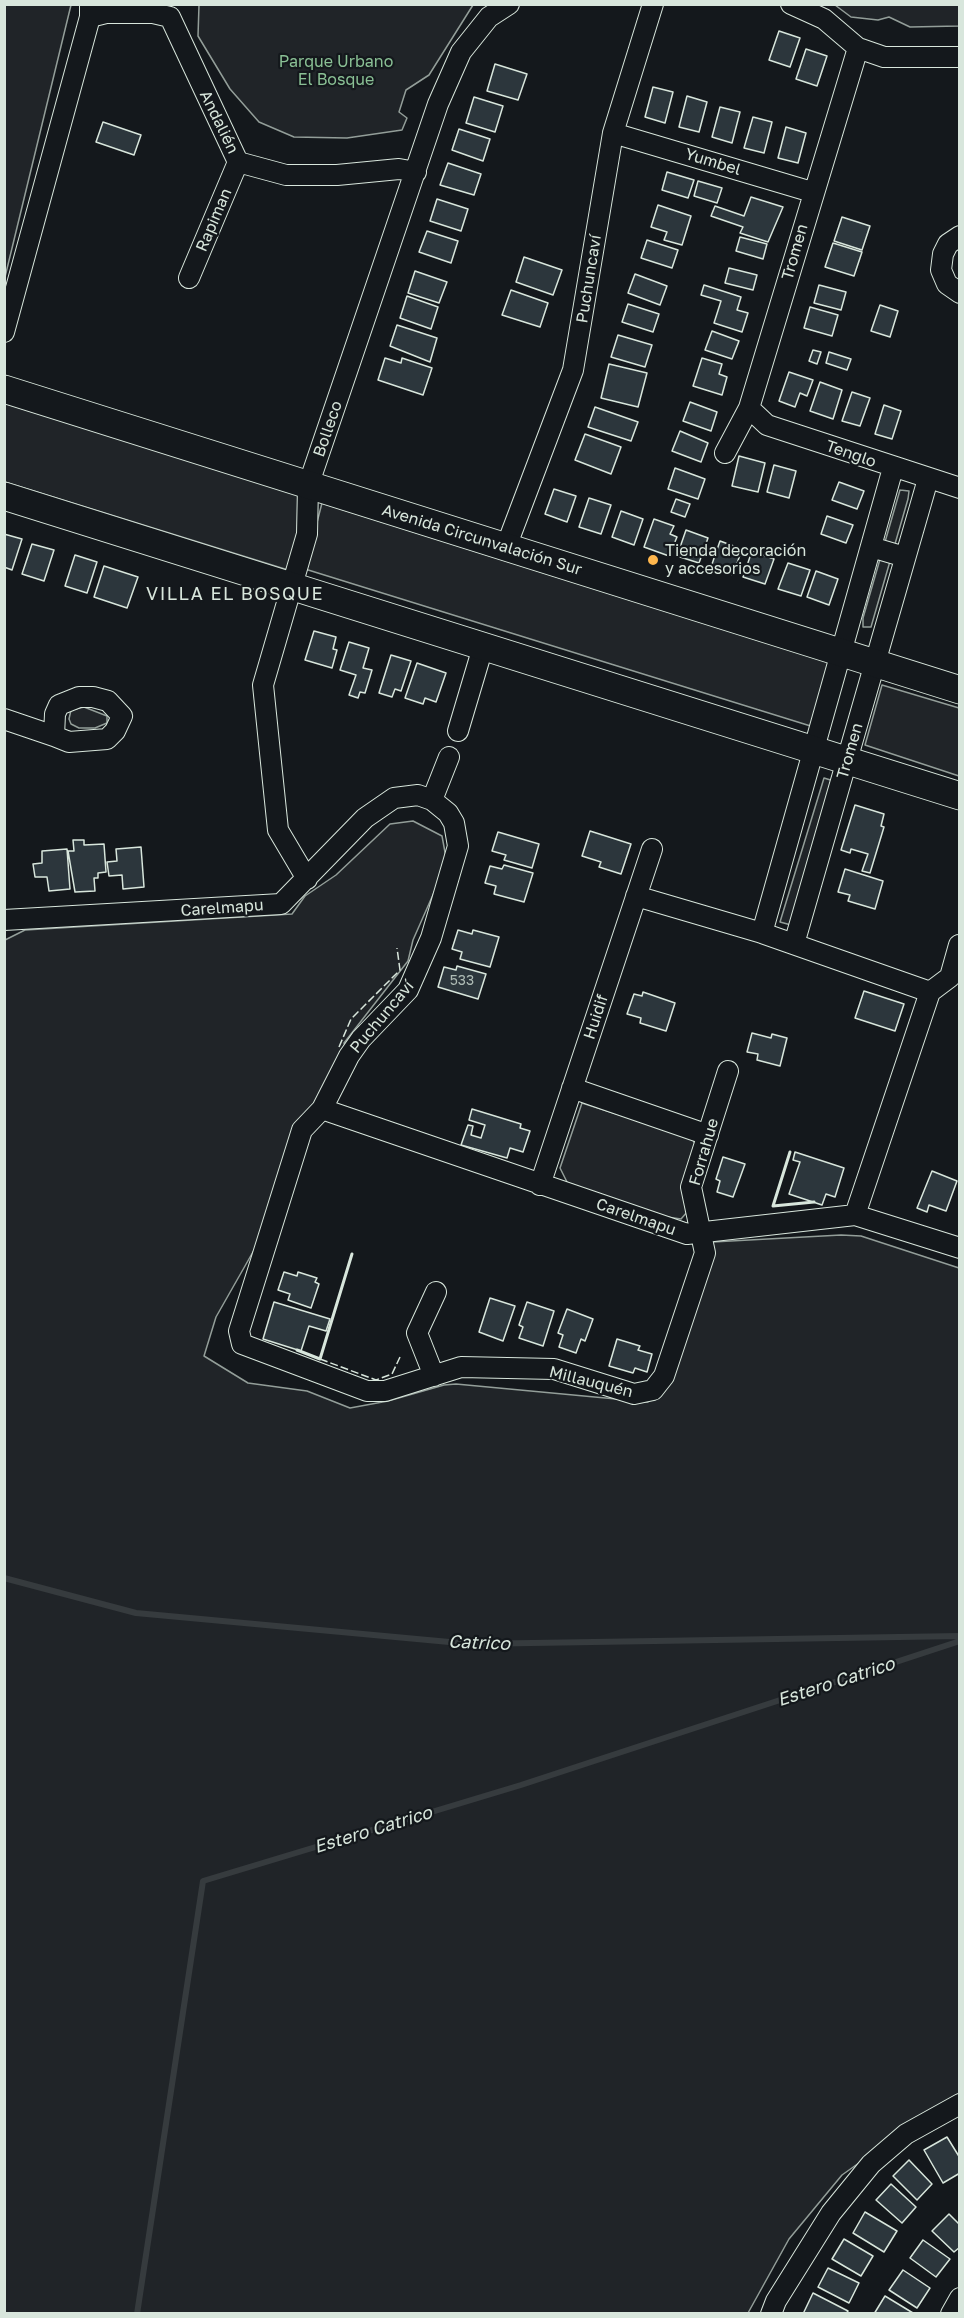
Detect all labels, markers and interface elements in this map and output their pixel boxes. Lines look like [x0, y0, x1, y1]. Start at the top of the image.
park label: Parque Urbano El Bosque [279, 52, 393, 90]
street label: Andalién [195, 87, 243, 157]
street label: Yumbel [683, 144, 743, 180]
street label: Rapiman [192, 185, 236, 255]
street label: Tromen [778, 222, 812, 282]
street label: Puchuncaví [573, 234, 605, 324]
street label: Bolleco [309, 398, 347, 460]
street label: Tenglo [823, 436, 879, 472]
street label: Avenida Circunvalación Sur [380, 500, 584, 580]
place label: Tienda decoración y accesorios [665, 541, 806, 579]
marker: Tienda decoración y accesorios [646, 553, 660, 567]
district label: VILLA EL BOSQUE [146, 583, 324, 605]
street label: Tromen [833, 721, 867, 781]
street label: Carelmapu [180, 896, 264, 920]
house number: 533 [450, 973, 474, 989]
street label: Puchuncaví [346, 977, 418, 1057]
street label: Huidif [580, 992, 612, 1042]
street label: Forrahue [685, 1116, 723, 1188]
street label: Carelmapu [594, 1194, 678, 1240]
street label: Millauquén [547, 1362, 635, 1402]
water label: Catrico [448, 1631, 510, 1655]
water label: Estero Catrico [775, 1653, 897, 1711]
water label: Estero Catrico [311, 1802, 435, 1858]

